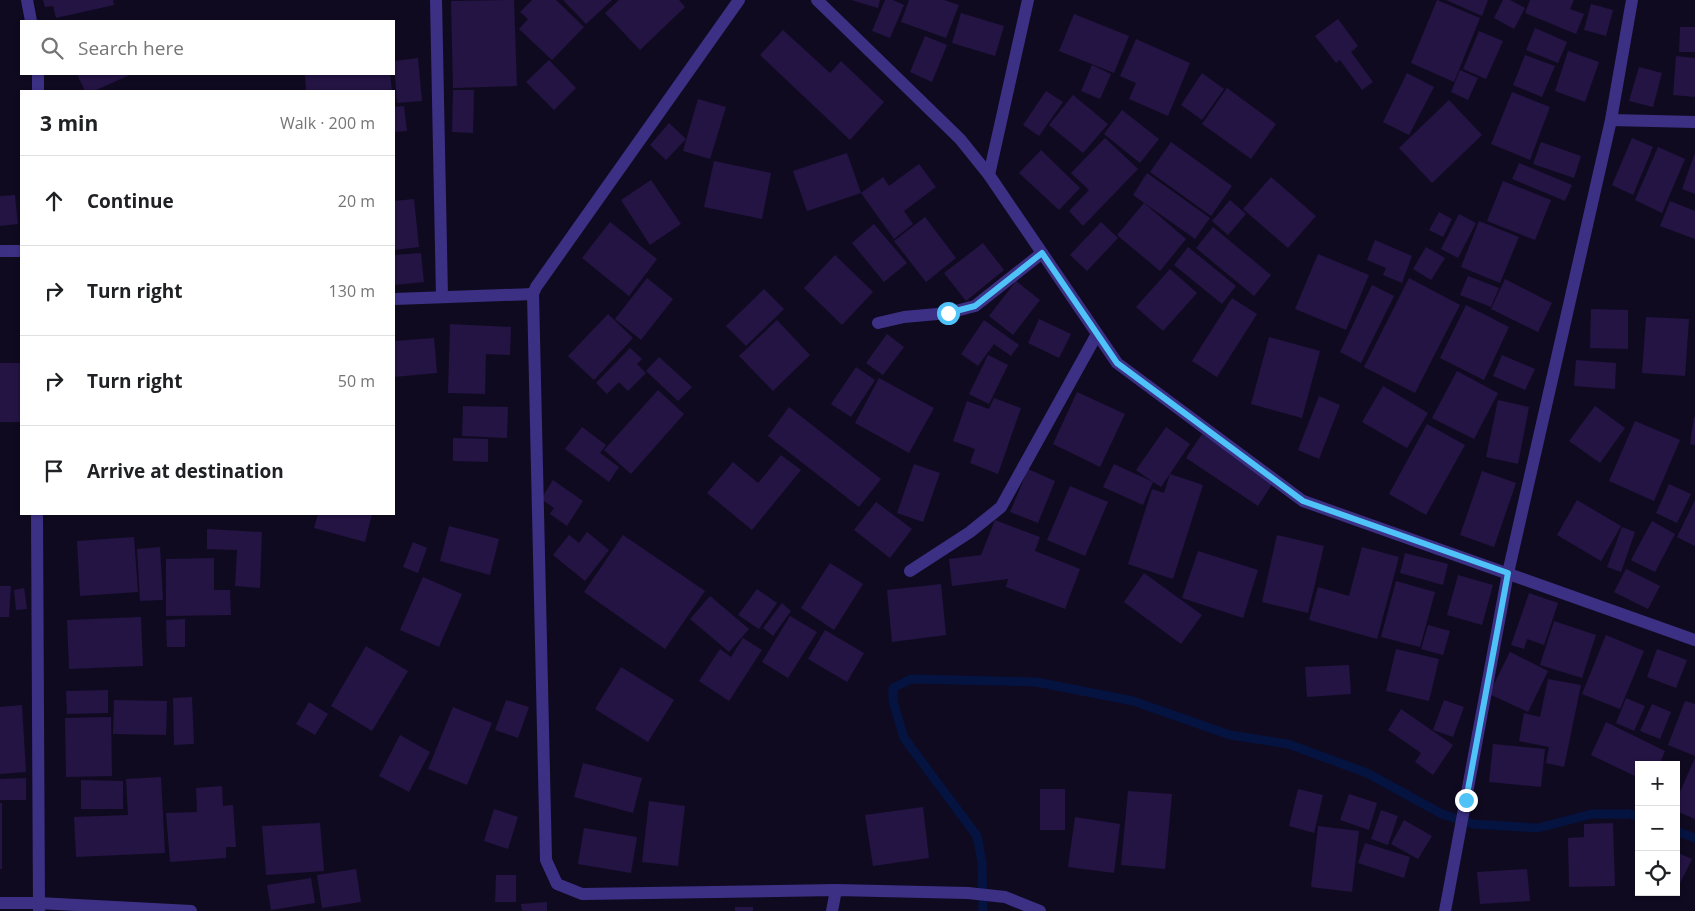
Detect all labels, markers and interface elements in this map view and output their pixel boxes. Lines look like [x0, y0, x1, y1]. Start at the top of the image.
search box [20, 20, 395, 75]
icon: search [38, 34, 66, 62]
text: Search here [78, 35, 184, 61]
text: 3 min [40, 109, 98, 137]
text: Walk · 200 m [280, 112, 375, 134]
icon: ahead [40, 187, 68, 215]
text: Continue [87, 188, 174, 214]
text: 20 m [338, 190, 375, 212]
icon: right [40, 277, 68, 305]
text: Turn right [87, 278, 182, 304]
text: 130 m [329, 280, 375, 302]
route start [937, 302, 960, 325]
icon: right [40, 367, 68, 395]
text: Turn right [87, 368, 182, 394]
text: 50 m [338, 370, 375, 392]
icon: arrive [40, 457, 68, 485]
text: Arrive at destination [87, 458, 284, 484]
map controls [1635, 761, 1680, 896]
button: + [1635, 761, 1680, 806]
route end [1455, 789, 1478, 812]
button: − [1635, 806, 1680, 851]
button: locate [1635, 851, 1680, 896]

